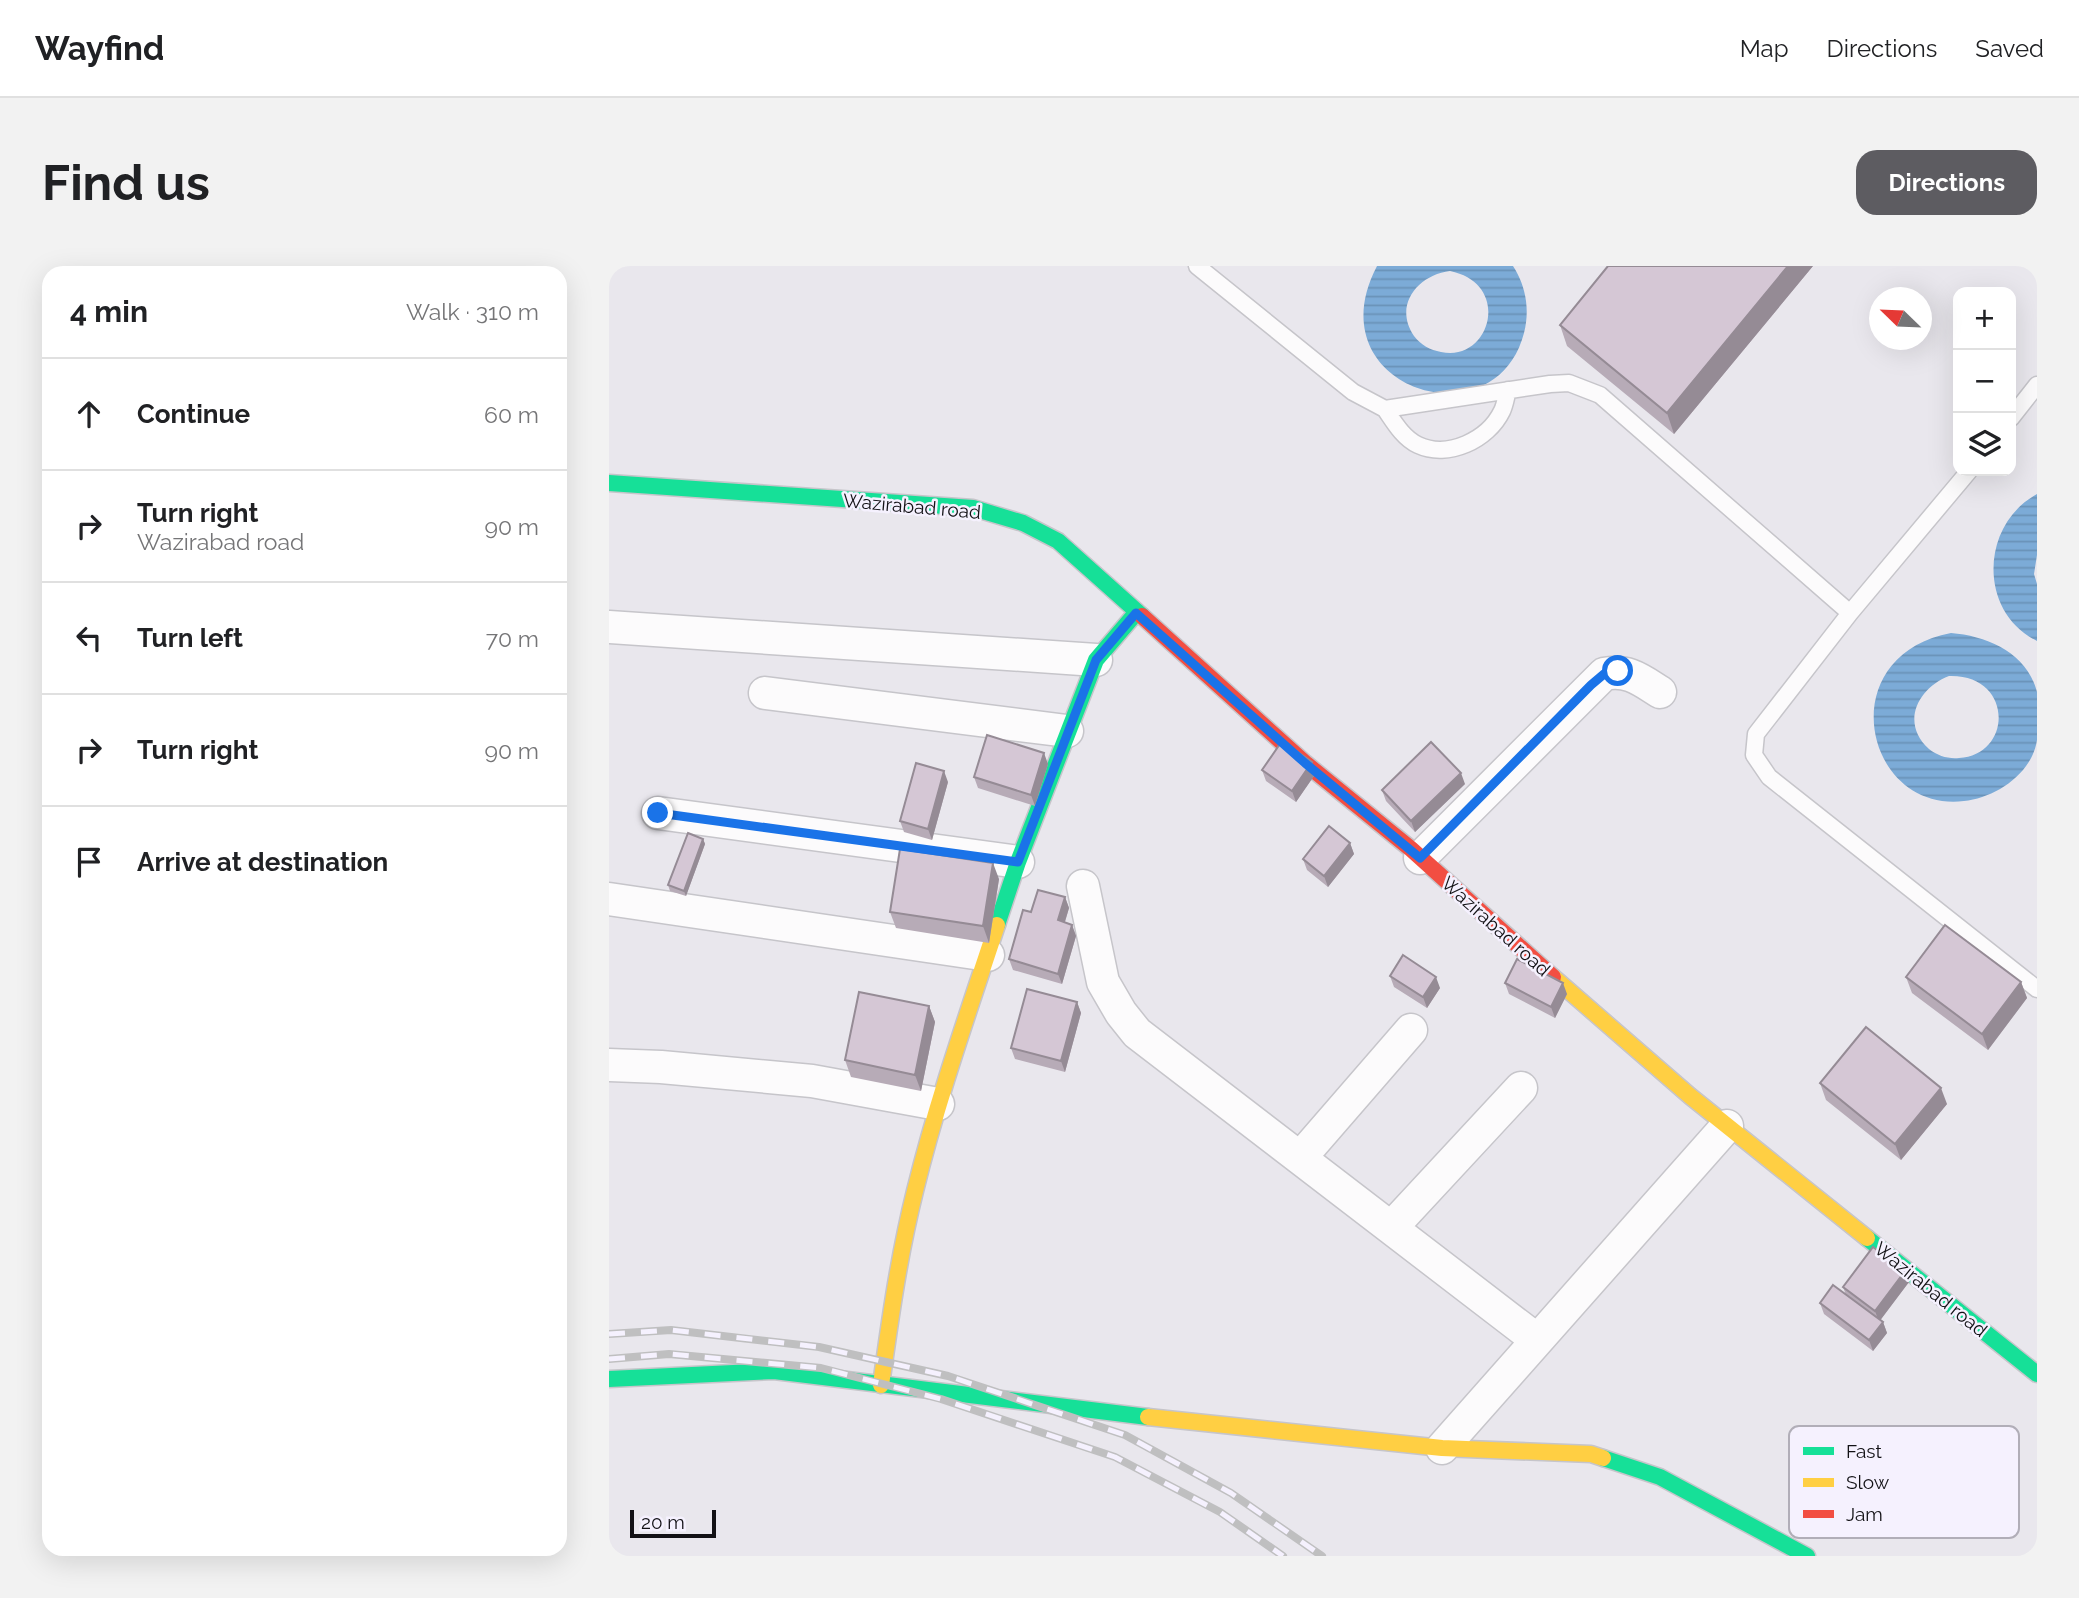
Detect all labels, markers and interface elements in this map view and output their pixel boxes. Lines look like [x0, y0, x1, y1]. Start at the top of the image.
text: Wayfind [35, 29, 164, 68]
text: Map [1740, 34, 1789, 63]
text: Directions [1827, 34, 1937, 63]
text: Saved [1975, 34, 2044, 63]
button: Directions [1856, 150, 2037, 215]
text: Find us [42, 154, 210, 211]
north arrow [1869, 287, 1932, 350]
map controls [1953, 287, 2016, 476]
button: + [1953, 287, 2016, 350]
text: 4 min [70, 294, 148, 329]
text: Walk · 310 m [406, 298, 539, 325]
button: − [1953, 350, 2016, 413]
icon: ahead [70, 395, 108, 433]
text: Continue [137, 399, 250, 429]
text: 60 m [484, 401, 539, 428]
button: layers [1953, 413, 2016, 476]
street label: Wazirabad road [842, 489, 982, 523]
text: Turn right [137, 498, 258, 528]
icon: right [70, 507, 108, 545]
text: 90 m [484, 513, 539, 540]
text: Wazirabad road [137, 528, 304, 555]
icon: left [70, 619, 108, 657]
text: Turn left [137, 623, 243, 653]
text: 70 m [486, 625, 539, 652]
route start [1602, 655, 1633, 686]
icon: right [70, 731, 108, 769]
text: Turn right [137, 735, 258, 765]
text: 90 m [484, 737, 539, 764]
route end [642, 797, 673, 828]
icon: arrive [70, 843, 108, 881]
text: Arrive at destination [137, 847, 388, 877]
street label: Wazirabad road [1437, 872, 1555, 980]
street label: Wazirabad road [1870, 1237, 1992, 1341]
legend [1789, 1426, 2019, 1538]
text: Fast [1846, 1440, 1882, 1462]
text: Slow [1846, 1471, 1890, 1493]
text: Jam [1846, 1503, 1883, 1525]
scale bar [630, 1507, 716, 1539]
text: 20 m [641, 1511, 685, 1533]

